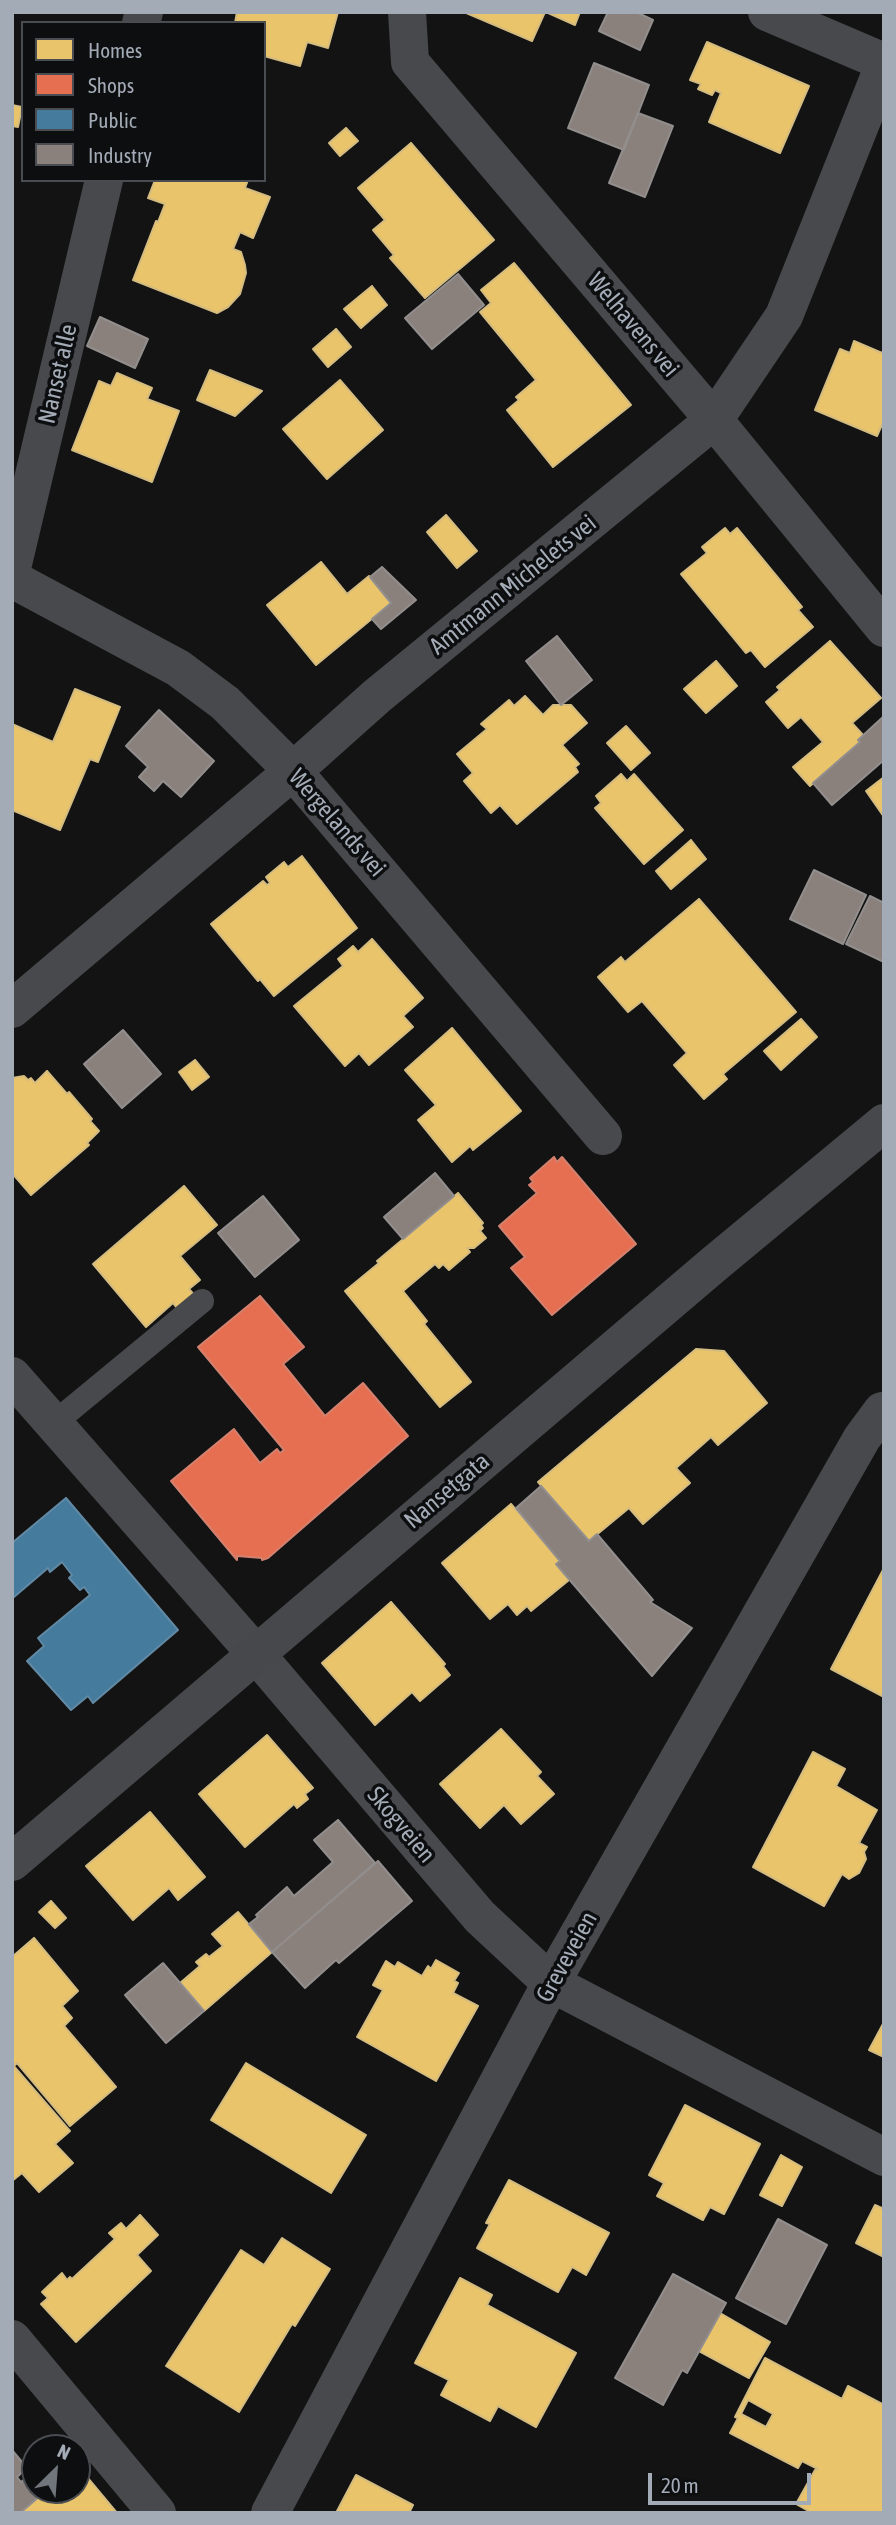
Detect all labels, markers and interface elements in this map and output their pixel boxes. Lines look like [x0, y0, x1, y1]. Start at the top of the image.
legend [21, 21, 266, 182]
text: Homes [88, 38, 142, 62]
text: Shops [88, 73, 134, 97]
text: Public [88, 108, 137, 132]
text: Industry [88, 143, 152, 167]
street label: Welhavens vei [581, 267, 685, 383]
street label: Nanset alle [33, 322, 83, 426]
street label: Amtmann Michelets vei [424, 509, 602, 661]
street label: Wergelands vei [282, 763, 392, 883]
street label: Nansetgata [399, 1447, 495, 1535]
street label: Skogveien [361, 1781, 441, 1869]
street label: Greveveien [530, 1907, 604, 2007]
north arrow [21, 2434, 91, 2504]
text: N [54, 2439, 74, 2464]
scale bar [651, 2458, 814, 2502]
text: 20 m [661, 2473, 699, 2497]

